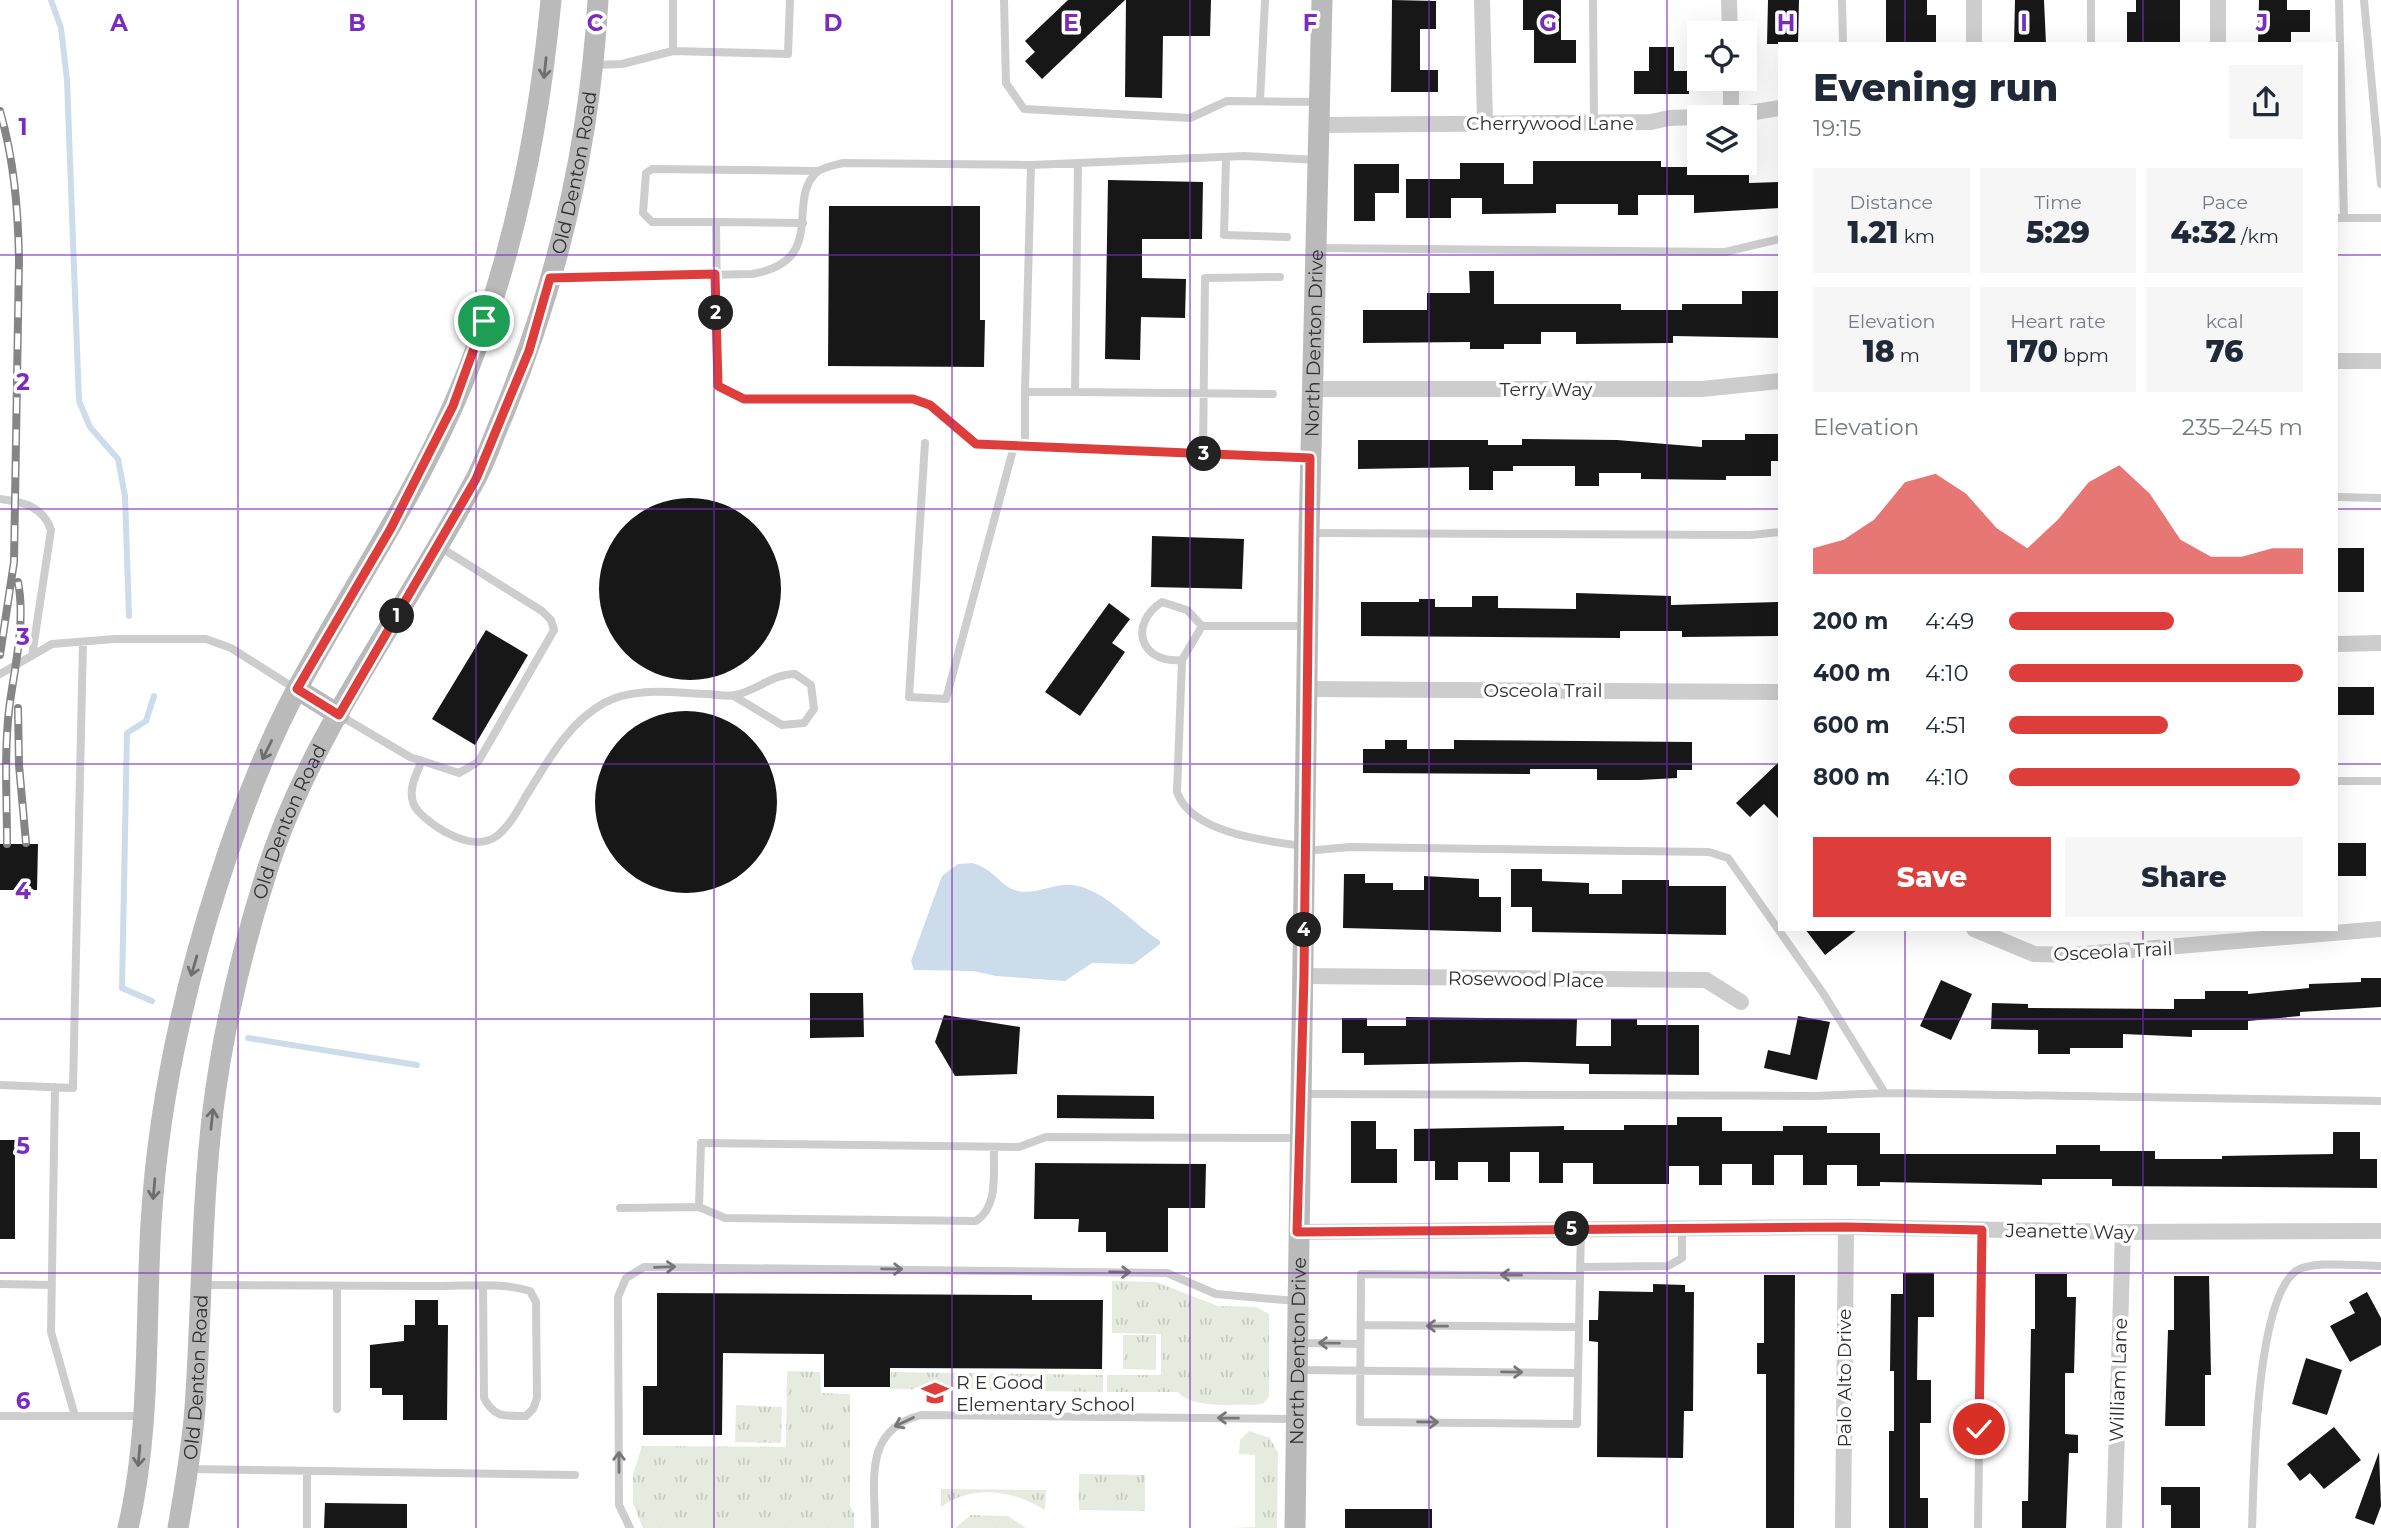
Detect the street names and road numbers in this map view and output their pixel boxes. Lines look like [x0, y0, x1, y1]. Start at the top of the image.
street label: Old Denton Road [547, 90, 601, 257]
street label: Cherrywood Lane [1466, 112, 1634, 135]
street label: North Denton Drive [1300, 249, 1328, 437]
street label: Terry Way [1500, 378, 1593, 401]
street label: Osceola Trail [1483, 679, 1603, 702]
street label: Old Denton Road [248, 740, 331, 902]
street label: Osceola Trail [2053, 937, 2173, 966]
street label: Rosewood Place [1448, 967, 1604, 992]
street label: Jeanette Way [2004, 1219, 2135, 1244]
street label: North Denton Drive [1285, 1257, 1311, 1445]
street label: Old Denton Road [178, 1294, 213, 1461]
street label: Palo Alto Drive [1833, 1308, 1856, 1448]
street label: William Lane [2105, 1318, 2132, 1443]

